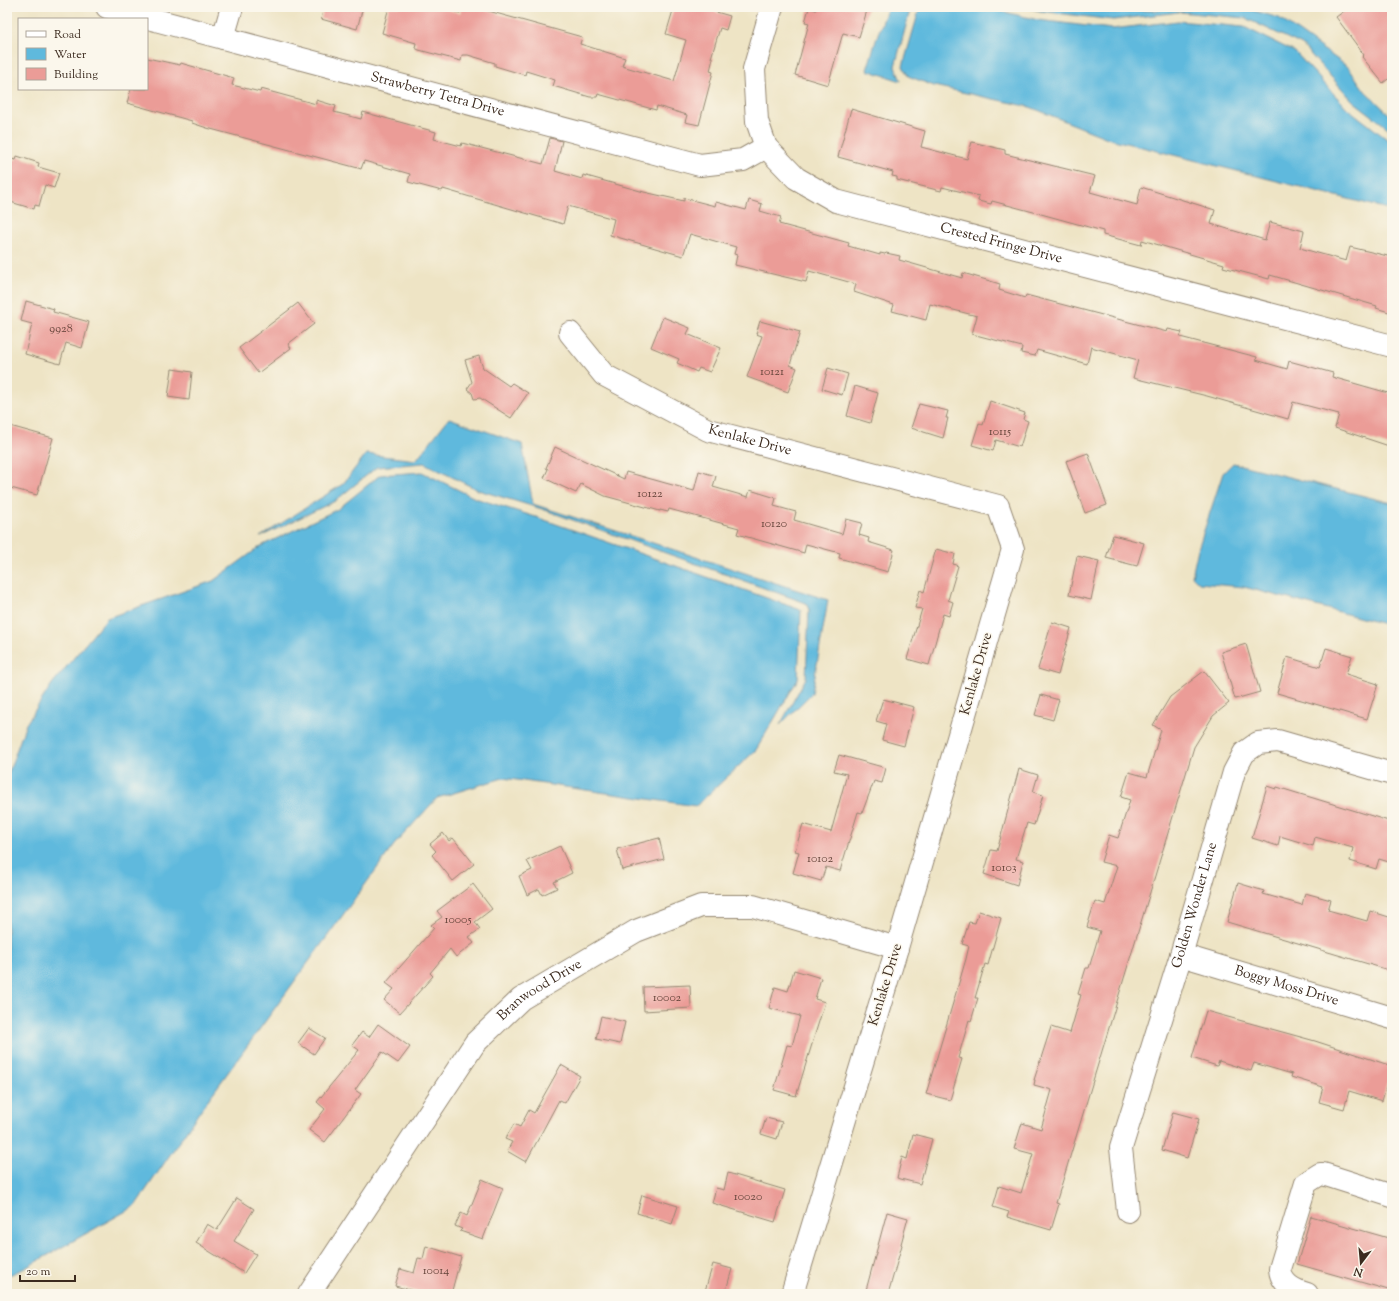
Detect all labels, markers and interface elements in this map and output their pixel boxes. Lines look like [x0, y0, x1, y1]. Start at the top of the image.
legend [18, 18, 148, 90]
text: Road [54, 26, 81, 44]
text: Water [54, 46, 87, 64]
text: Building [54, 66, 98, 84]
street label: Strawberry Tetra Drive [368, 68, 507, 122]
street label: Crested Fringe Drive [938, 219, 1064, 270]
house number: 9928 [49, 320, 73, 338]
house number: 10121 [760, 363, 784, 381]
street label: Kenlake Drive [706, 420, 794, 461]
house number: 10115 [989, 423, 1011, 441]
house number: 10122 [637, 485, 663, 503]
house number: 10120 [761, 515, 787, 533]
street label: Kenlake Drive [956, 630, 998, 718]
street label: Golden Wonder Lane [1167, 840, 1223, 971]
house number: 10102 [807, 850, 833, 868]
house number: 10103 [991, 859, 1017, 877]
house number: 10005 [444, 911, 472, 929]
street label: Kenlake Drive [864, 941, 908, 1029]
street label: Branwood Drive [493, 955, 586, 1026]
street label: Boggy Moss Drive [1232, 961, 1341, 1012]
house number: 10002 [653, 989, 682, 1007]
house number: 10020 [734, 1188, 762, 1206]
north arrow [1341, 1243, 1381, 1283]
scale bar [20, 1257, 75, 1283]
house number: 10014 [423, 1262, 449, 1280]
text: 20 m [26, 1263, 51, 1281]
text: N [1352, 1263, 1366, 1281]

